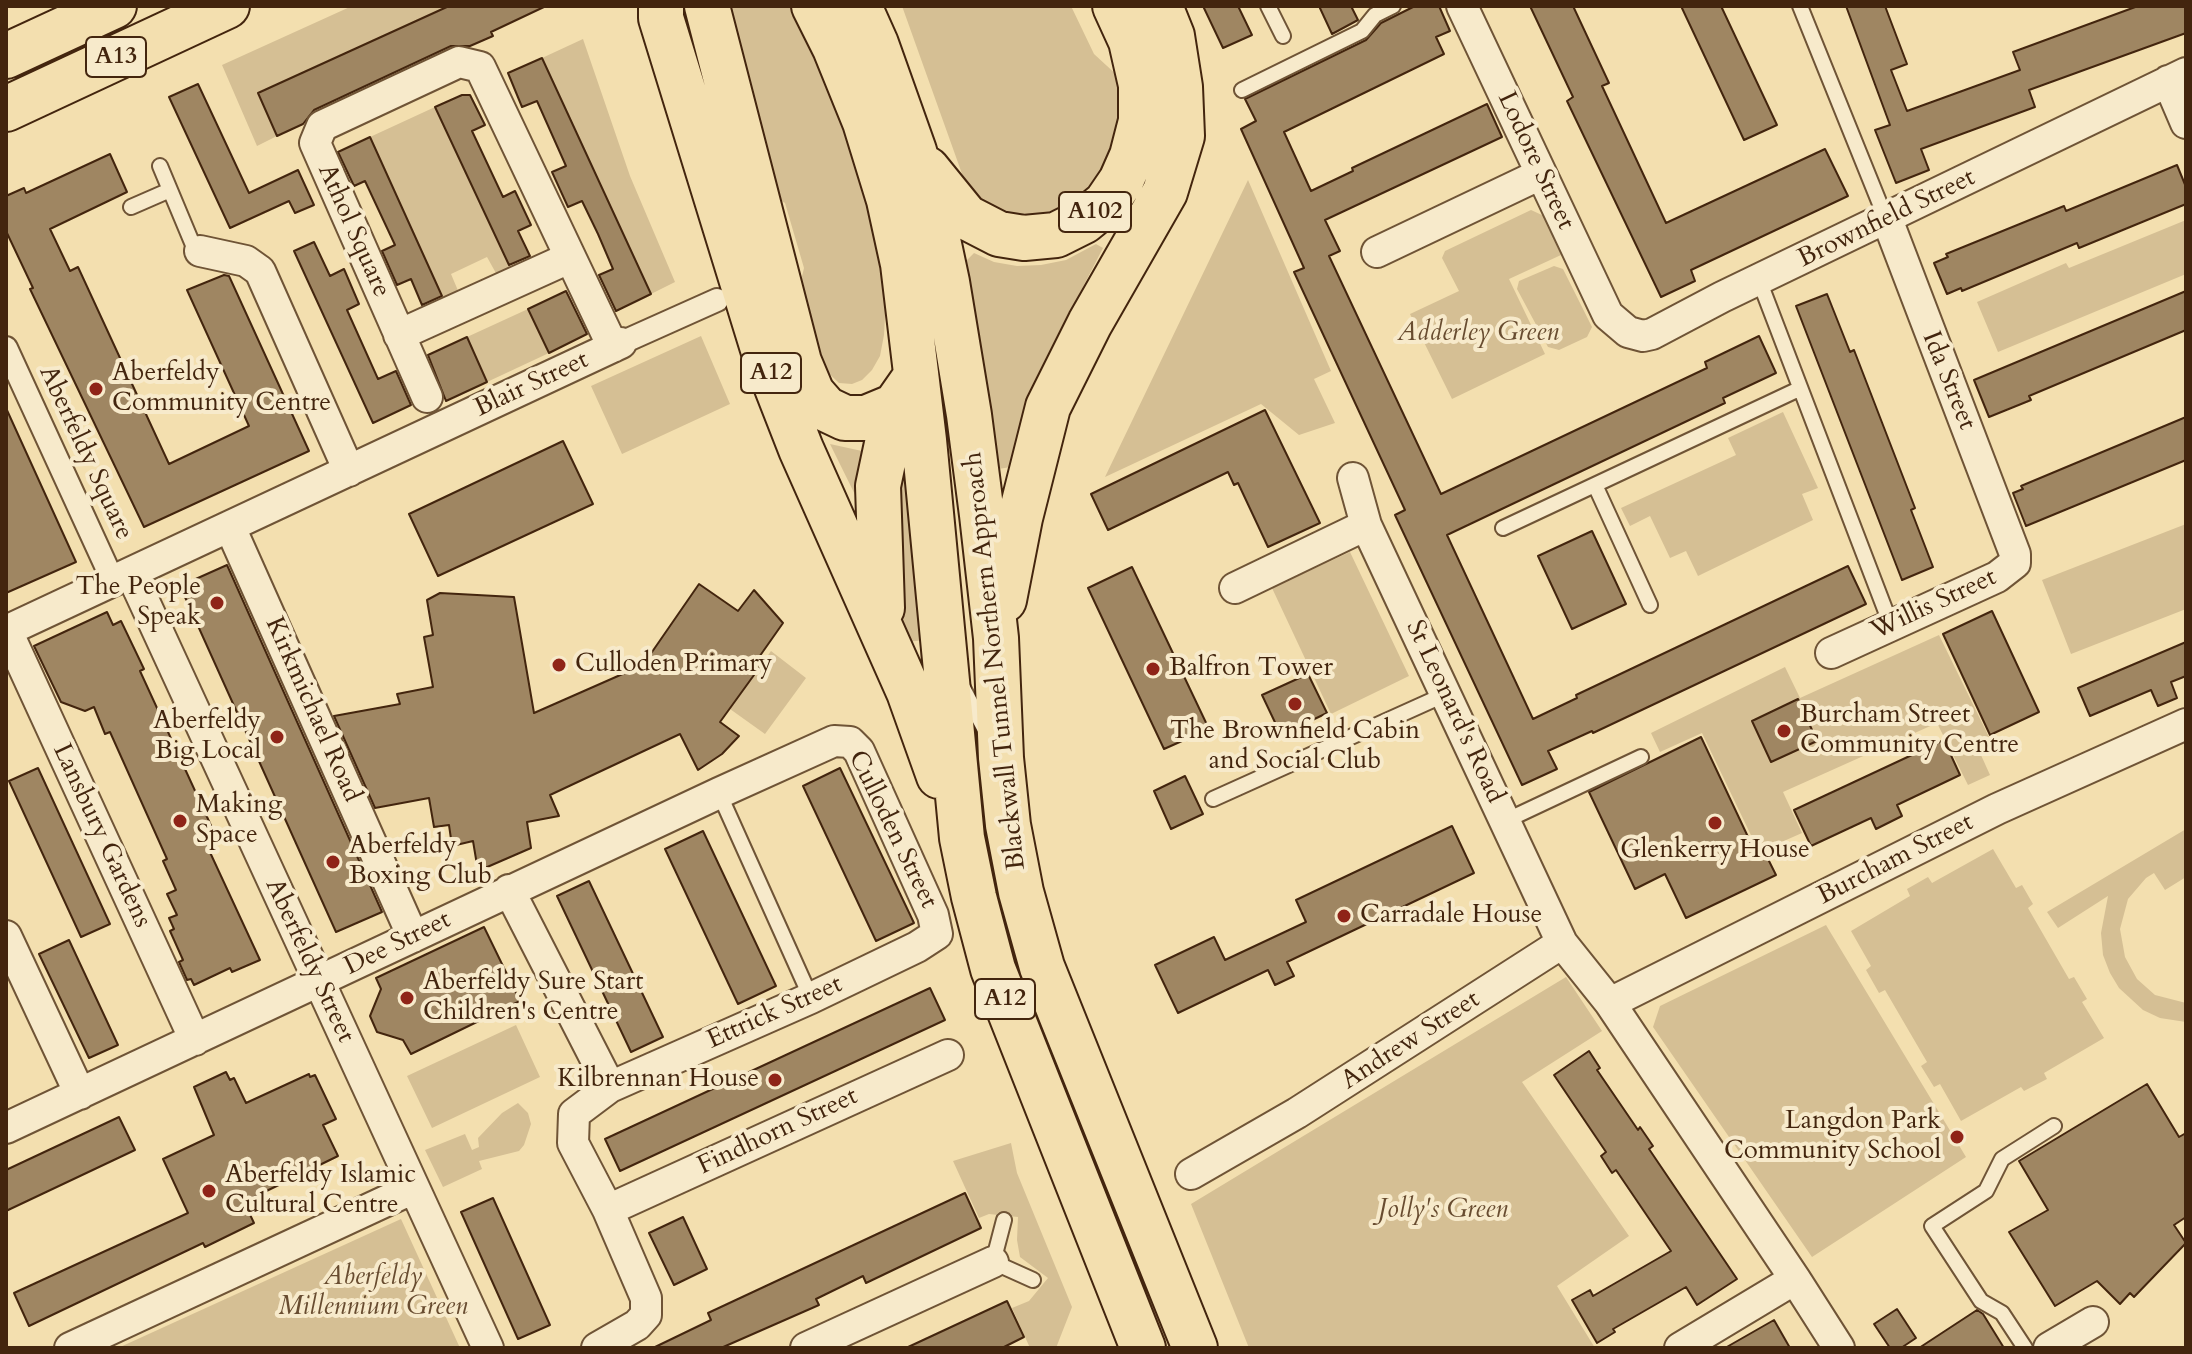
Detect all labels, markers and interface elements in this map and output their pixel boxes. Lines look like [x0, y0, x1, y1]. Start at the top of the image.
road number: A13 [86, 37, 146, 77]
street label: Lodore Street [1489, 87, 1581, 235]
street label: Athol Square [310, 160, 396, 302]
street label: Brownfield Street [1793, 163, 1981, 275]
road number: A102 [1059, 192, 1131, 232]
park label: Adderley Green [1397, 318, 1559, 350]
street label: Ida Street [1914, 327, 1982, 435]
street label: Blair Street [470, 345, 594, 425]
road number: A12 [741, 353, 801, 393]
place label: Aberfeldy Community Centre [112, 358, 331, 420]
street label: Aberfeldy Square [31, 361, 139, 545]
marker: Aberfeldy Community Centre [87, 380, 105, 398]
street label: Blackwall Tunnel Northern Approach [959, 450, 1033, 872]
street label: Willis Street [1866, 562, 2002, 648]
place label: The People Speak [75, 572, 201, 634]
marker: The People Speak [208, 594, 226, 612]
street label: Kirkmichael Road [257, 613, 367, 807]
street label: St Leonard's Road [1398, 616, 1510, 808]
place label: Culloden Primary [575, 649, 772, 681]
place label: Balfron Tower [1169, 653, 1333, 685]
marker: Culloden Primary [550, 656, 568, 674]
marker: Balfron Tower [1144, 660, 1162, 678]
marker: The Brownfield Cabin and Social Club [1286, 695, 1304, 713]
place label: Burcham Street Community Centre [1800, 700, 2019, 762]
place label: Aberfeldy Big Local [153, 706, 261, 768]
place label: The Brownfield Cabin and Social Club [1170, 716, 1420, 778]
marker: Burcham Street Community Centre [1775, 722, 1793, 740]
marker: Aberfeldy Big Local [268, 728, 286, 746]
street label: Lansbury Gardens [45, 739, 157, 933]
street label: Culloden Street [840, 746, 944, 914]
place label: Making Space [196, 790, 282, 852]
street label: Burcham Street [1813, 807, 1979, 913]
marker: Making Space [171, 812, 189, 830]
marker: Glenkerry House [1706, 814, 1724, 832]
place label: Aberfeldy Boxing Club [349, 831, 492, 892]
place label: Glenkerry House [1620, 835, 1810, 867]
marker: Aberfeldy Boxing Club [324, 853, 342, 871]
street label: Aberfeldy Street [257, 874, 361, 1048]
place label: Carradale House [1360, 900, 1542, 932]
street label: Dee Street [340, 905, 456, 983]
marker: Carradale House [1335, 907, 1353, 925]
place label: Aberfeldy Sure Start Children's Centre [423, 967, 643, 1028]
street label: Ettrick Street [703, 969, 847, 1057]
road number: A12 [975, 979, 1035, 1019]
street label: Andrew Street [1336, 985, 1486, 1097]
marker: Aberfeldy Sure Start Children's Centre [398, 989, 416, 1007]
place label: Kilbrennan House [557, 1064, 759, 1096]
marker: Kilbrennan House [766, 1071, 784, 1089]
street label: Findhorn Street [693, 1081, 863, 1183]
place label: Langdon Park Community School [1724, 1106, 1941, 1168]
marker: Langdon Park Community School [1948, 1128, 1966, 1146]
place label: Aberfeldy Islamic Cultural Centre [225, 1160, 416, 1222]
marker: Aberfeldy Islamic Cultural Centre [200, 1182, 218, 1200]
park label: Jolly's Green [1378, 1195, 1508, 1227]
park label: Aberfeldy Millennium Green [278, 1262, 468, 1324]

